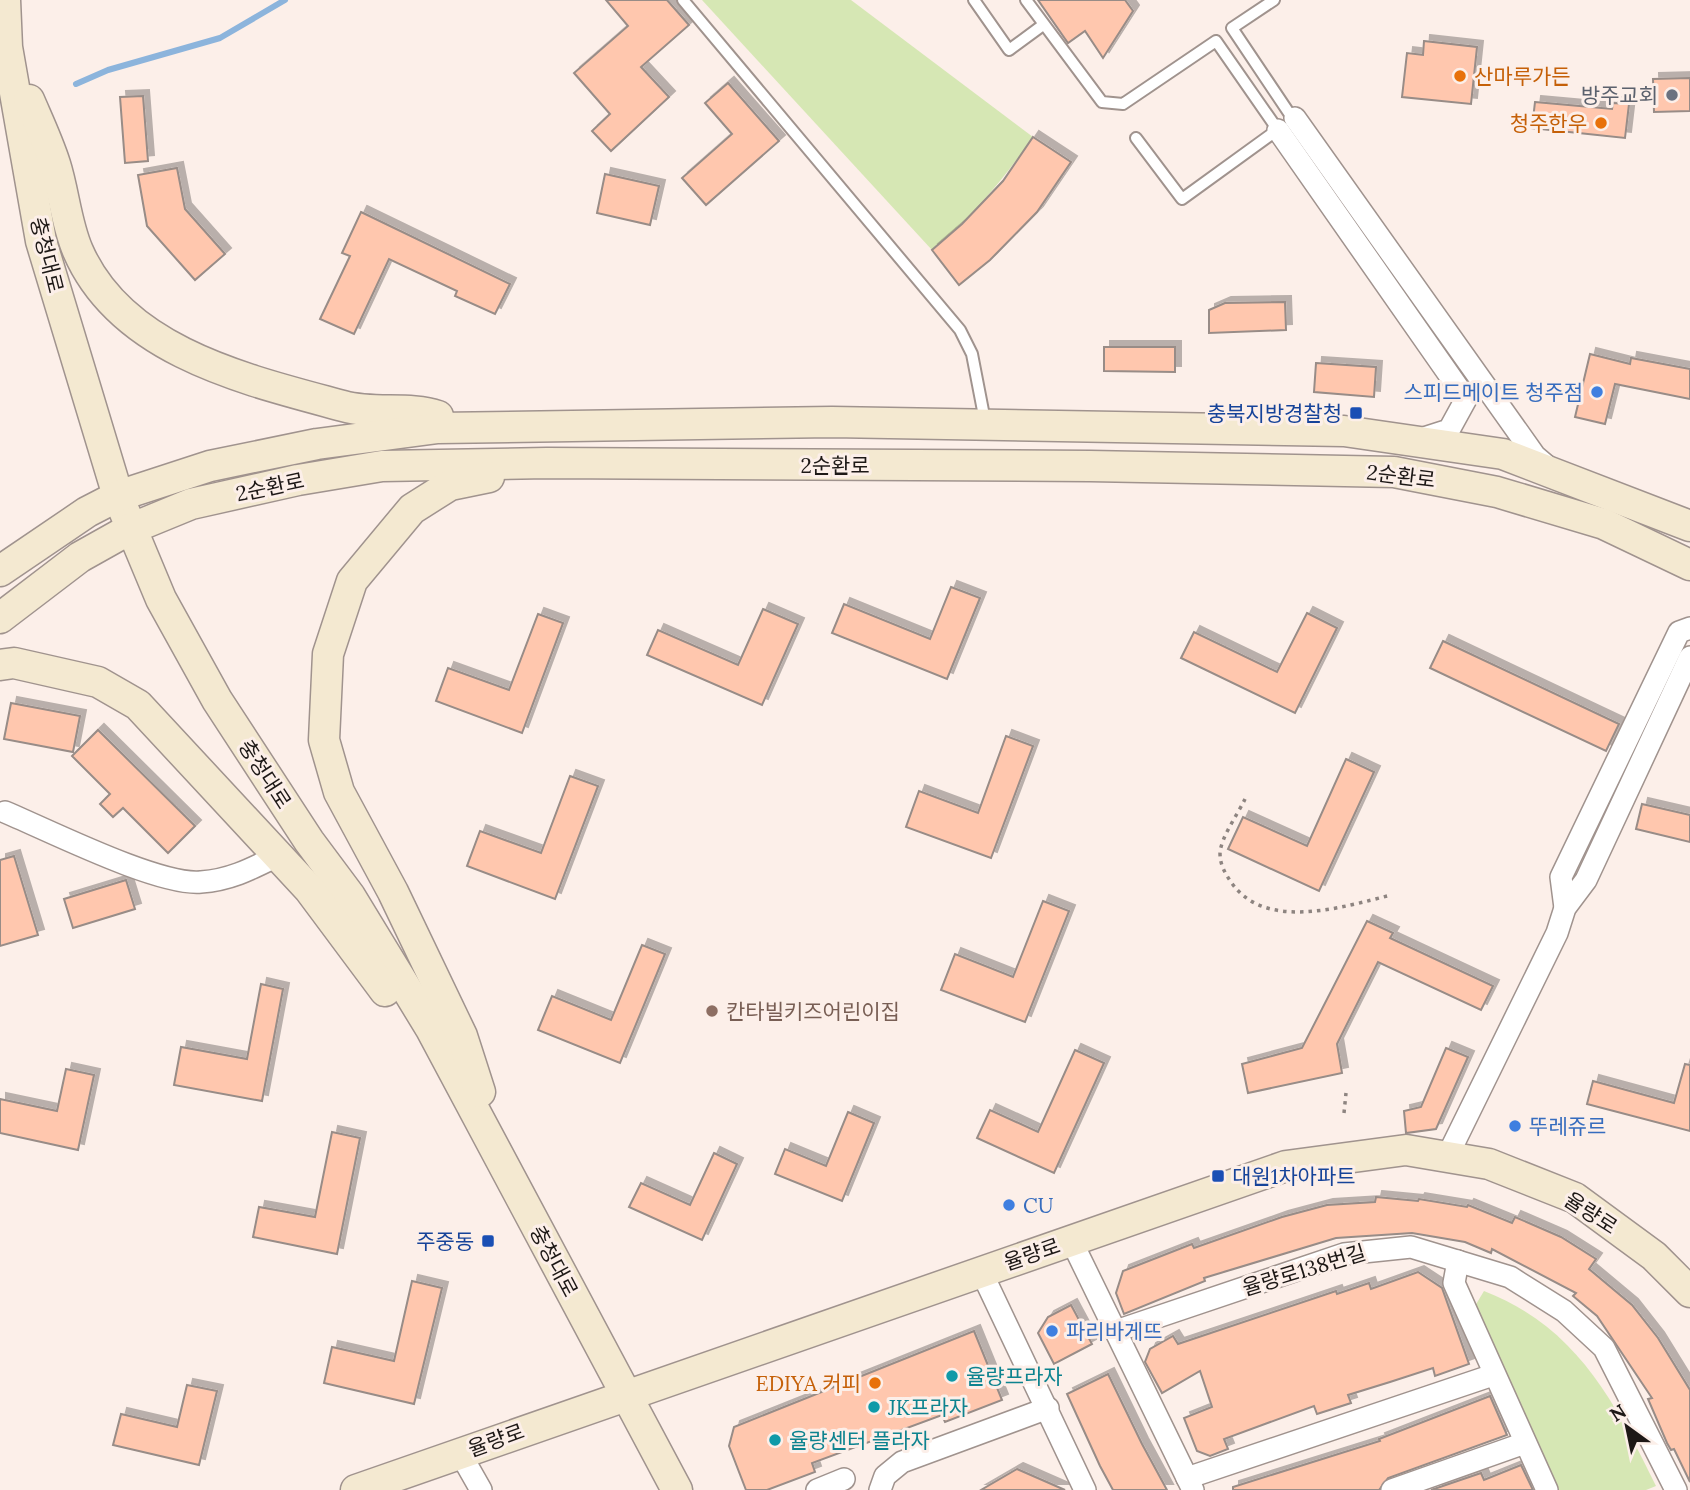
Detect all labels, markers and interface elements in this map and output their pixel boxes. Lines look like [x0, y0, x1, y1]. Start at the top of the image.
place label: 산마루가든 [1474, 63, 1571, 90]
marker: 산마루가든 [1452, 68, 1468, 84]
place label: 방주교회 [1581, 82, 1658, 109]
marker: 방주교회 [1664, 87, 1680, 103]
place label: 청주한우 [1510, 110, 1587, 137]
marker: 청주한우 [1593, 115, 1609, 131]
street label: 충청대로 [25, 214, 69, 296]
place label: 스피드메이트 청주점 [1404, 379, 1583, 406]
marker: 스피드메이트 청주점 [1589, 384, 1605, 400]
place label: 충북지방경찰청 [1207, 400, 1342, 427]
marker: 충북지방경찰청 [1348, 405, 1364, 421]
street label: 2순환로 [800, 452, 870, 479]
street label: 2순환로 [1365, 458, 1437, 494]
street label: 2순환로 [233, 467, 307, 507]
street label: 충청대로 [233, 734, 297, 814]
place label: 칸타빌키즈어린이집 [726, 998, 900, 1025]
marker: 칸타빌키즈어린이집 [704, 1003, 720, 1019]
place label: 뚜레쥬르 [1529, 1113, 1606, 1140]
marker: 뚜레쥬르 [1507, 1118, 1523, 1134]
place label: 대원1차아파트 [1232, 1163, 1356, 1190]
marker: 대원1차아파트 [1210, 1168, 1226, 1184]
street label: 율량로 [1559, 1186, 1623, 1240]
place label: CU [1023, 1192, 1054, 1219]
marker: CU [1001, 1197, 1017, 1213]
street label: 충청대로 [524, 1221, 584, 1301]
place label: 주중동 [416, 1228, 474, 1255]
street label: 율량로 [1000, 1232, 1064, 1276]
marker: 주중동 [480, 1233, 496, 1249]
street label: 율량로138번길 [1239, 1238, 1369, 1302]
place label: 파리바게뜨 [1066, 1318, 1163, 1345]
marker: 파리바게뜨 [1044, 1323, 1060, 1339]
place label: 율량프라자 [966, 1363, 1063, 1390]
marker: 율량프라자 [944, 1368, 960, 1384]
place label: EDIYA 커피 [756, 1370, 861, 1397]
marker: EDIYA 커피 [867, 1375, 883, 1391]
north arrow [1592, 1392, 1662, 1462]
place label: JK프라자 [887, 1394, 968, 1421]
marker: JK프라자 [866, 1399, 882, 1415]
text: N [1605, 1399, 1631, 1427]
street label: 율량로 [464, 1417, 528, 1463]
place label: 율량센터 플라자 [789, 1427, 930, 1454]
marker: 율량센터 플라자 [767, 1432, 783, 1448]

